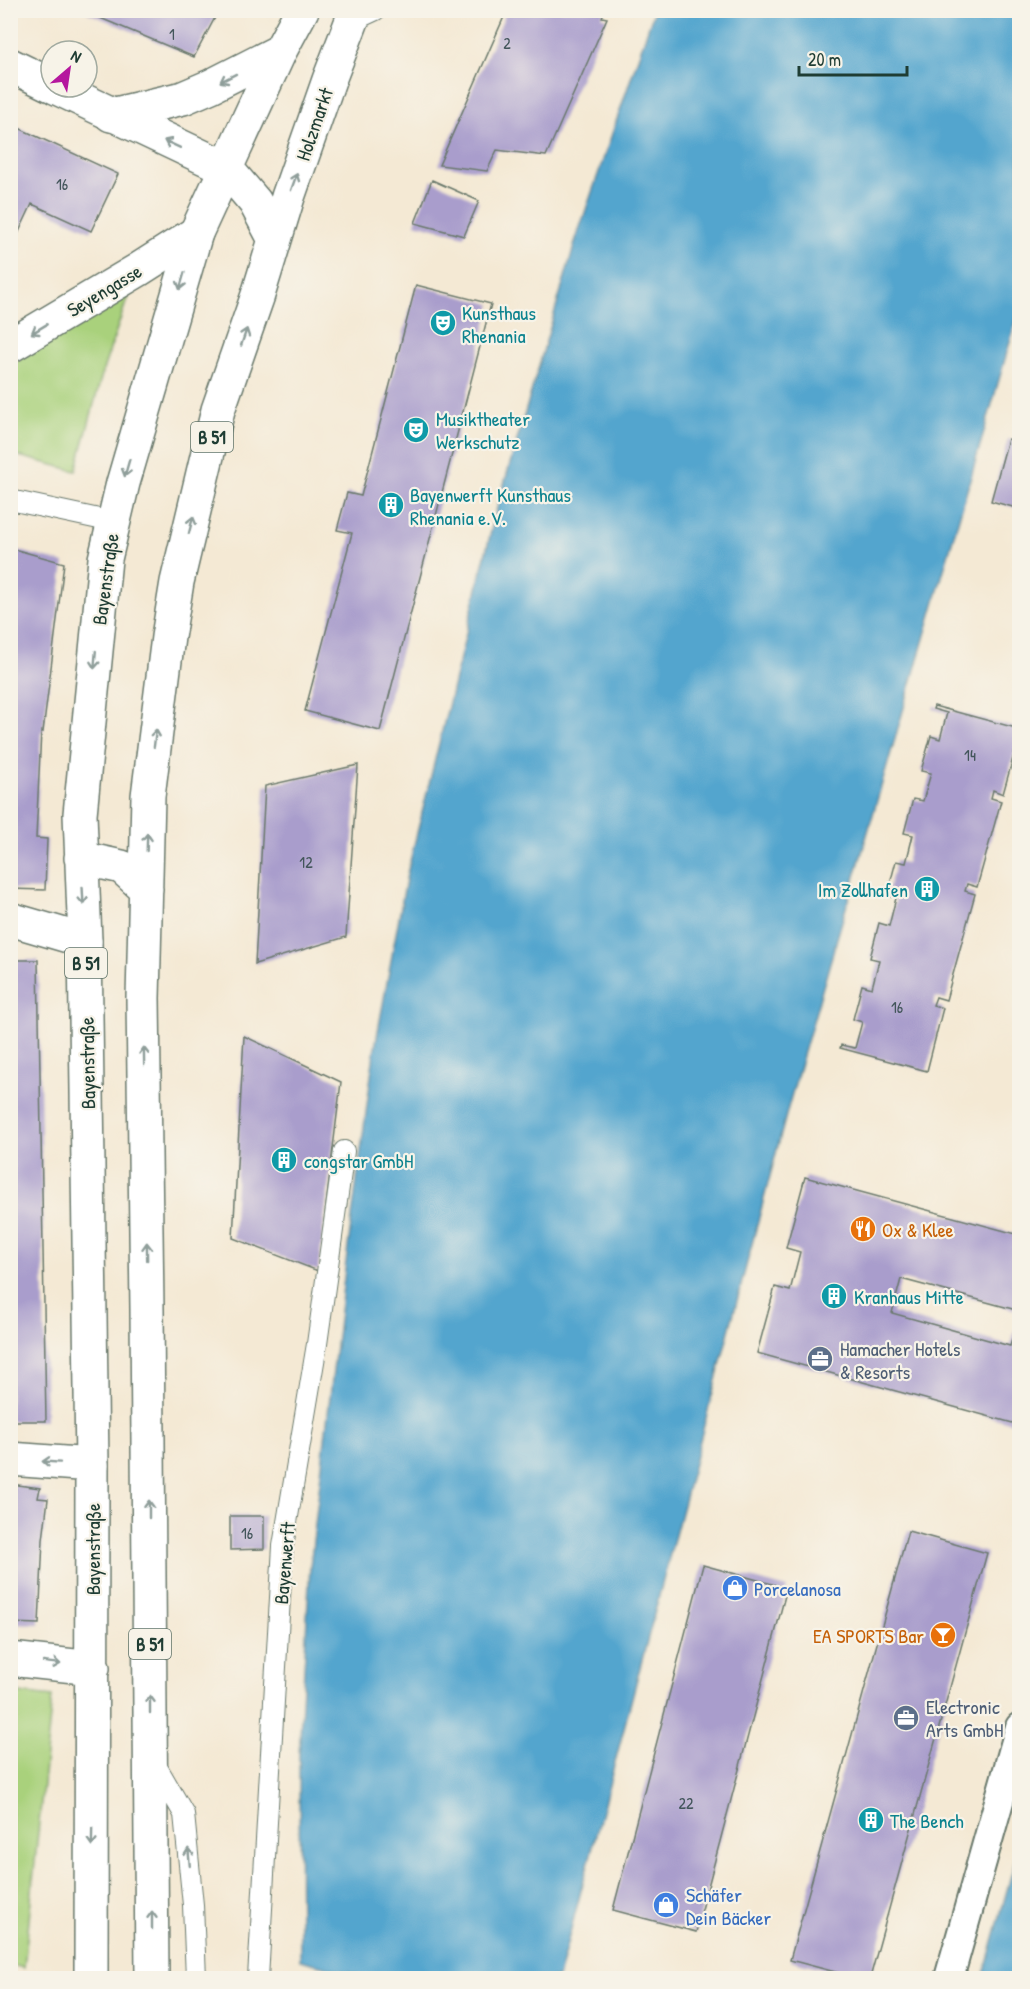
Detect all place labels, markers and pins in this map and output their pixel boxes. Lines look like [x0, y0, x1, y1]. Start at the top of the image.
place label: Kunsthaus Rhenania [462, 299, 536, 349]
theatre icon: Kunsthaus Rhenania [428, 308, 458, 338]
place label: Musiktheater Werkschutz [436, 405, 530, 455]
theatre icon: Musiktheater Werkschutz [401, 415, 431, 445]
place label: Bayenwerft Kunsthaus Rhenania e.V. [410, 481, 571, 531]
building icon: Bayenwerft Kunsthaus Rhenania e.V. [376, 490, 406, 520]
building icon: Im Zollhafen [912, 874, 942, 904]
place label: Im Zollhafen [818, 876, 908, 903]
building icon: congstar GmbH [269, 1145, 299, 1175]
place label: congstar GmbH [304, 1147, 413, 1174]
restaurant icon: Ox & Klee [848, 1214, 878, 1244]
place label: Ox & Klee [882, 1216, 954, 1243]
building icon: Kranhaus Mitte [819, 1281, 849, 1311]
place label: Kranhaus Mitte [854, 1283, 964, 1310]
place label: Hamacher Hotels & Resorts [840, 1335, 961, 1385]
office icon: Hamacher Hotels & Resorts [805, 1344, 835, 1374]
shop icon: Porcelanosa [720, 1573, 750, 1603]
place label: Porcelanosa [754, 1575, 841, 1602]
bar icon: EA SPORTS Bar [928, 1620, 958, 1650]
place label: EA SPORTS Bar [813, 1622, 924, 1649]
place label: Electronic Arts GmbH [926, 1693, 1003, 1743]
office icon: Electronic Arts GmbH [891, 1703, 921, 1733]
building icon: The Bench [856, 1805, 886, 1835]
place label: The Bench [890, 1807, 964, 1834]
place label: Schäfer Dein Bäcker [686, 1881, 772, 1931]
shop icon: Schäfer Dein Bäcker [651, 1890, 681, 1920]

